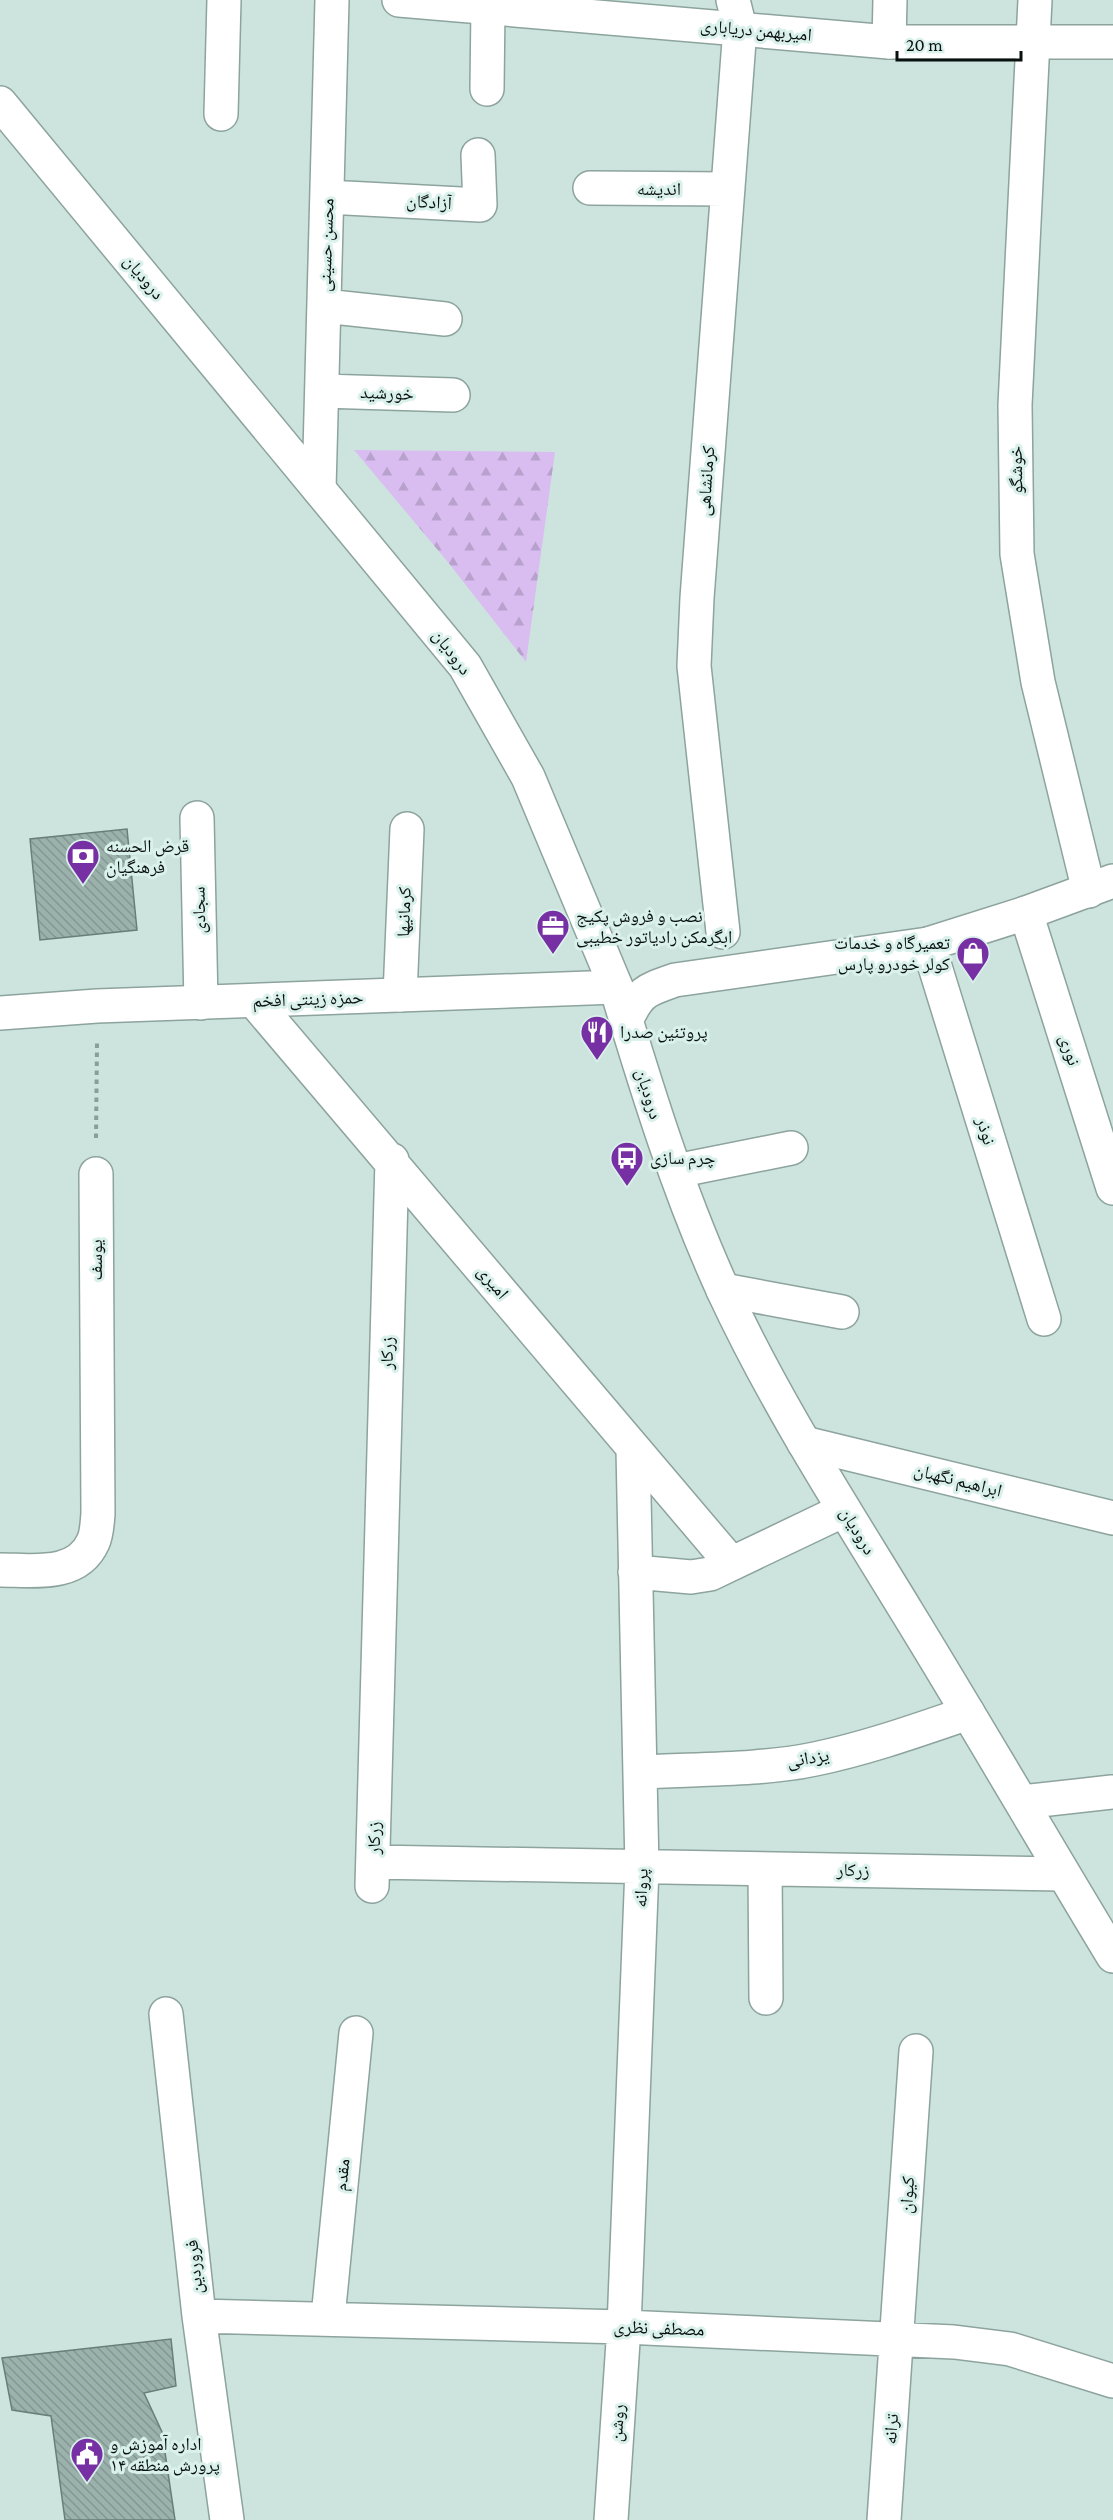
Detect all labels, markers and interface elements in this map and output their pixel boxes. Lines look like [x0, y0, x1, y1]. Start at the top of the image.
street label: امیربهمن دریاباری [699, 15, 813, 46]
scale bar [897, 24, 1022, 62]
text: 20 m [906, 35, 943, 55]
street label: اندیشه [637, 179, 681, 199]
street label: آزادگان [406, 191, 453, 214]
street label: محسن حسینی [314, 198, 339, 292]
street label: درودیان [119, 251, 168, 304]
street label: خورشید [360, 382, 414, 404]
street label: کرمانشاهی [694, 445, 719, 517]
street label: خوشگو [1006, 446, 1026, 494]
street label: درودیان [428, 625, 476, 679]
place label: قرض الحسنه فرهنگیان [106, 836, 189, 878]
bank icon: قرض الحسنه فرهنگیان [65, 838, 101, 885]
street label: سجادی [189, 886, 210, 934]
street label: کرمانیها [393, 886, 415, 938]
place label: نصب و فروش پکیج ابگرمکن رادیاتور خطیبی [576, 906, 732, 948]
office icon: نصب و فروش پکیج ابگرمکن رادیاتور خطیبی [535, 908, 571, 955]
place label: تعمیرگاه و خدمات کولر خودرو پارس [834, 933, 951, 975]
shop icon: تعمیرگاه و خدمات کولر خودرو پارس [955, 935, 991, 982]
street label: حمزه زینتی افخم [252, 987, 364, 1013]
restaurant icon: پروتئین صدرا [579, 1014, 615, 1061]
place label: پروتئین صدرا [620, 1022, 708, 1043]
street label: نوری [1055, 1032, 1084, 1068]
street label: درودیان [631, 1066, 666, 1122]
street label: نوذر [972, 1114, 1000, 1147]
bus stop icon: چرم سازی [609, 1140, 645, 1187]
place label: چرم سازی [650, 1148, 715, 1170]
street label: یوسف [86, 1239, 106, 1281]
street label: امیری [473, 1261, 513, 1303]
street label: زرکار [376, 1336, 398, 1371]
street label: ابراهیم نگهبان [912, 1459, 1004, 1502]
street label: درودیان [835, 1504, 880, 1559]
street label: یزدانی [785, 1745, 831, 1772]
street label: زرکار [364, 1822, 384, 1855]
street label: زرکار [835, 1860, 870, 1880]
street label: پروانه [630, 1868, 653, 1908]
street label: مقدم [330, 2158, 356, 2192]
street label: کیوان [896, 2175, 919, 2214]
street label: فروردین [181, 2239, 208, 2295]
street label: مصطفی نظری [613, 2316, 705, 2341]
street label: روشن [606, 2403, 629, 2443]
street label: ترانه [880, 2413, 902, 2445]
place label: اداره آموزش و پرورش منطقه ۱۴ [110, 2434, 220, 2476]
public building icon: اداره آموزش و پرورش منطقه ۱۴ [69, 2436, 105, 2483]

